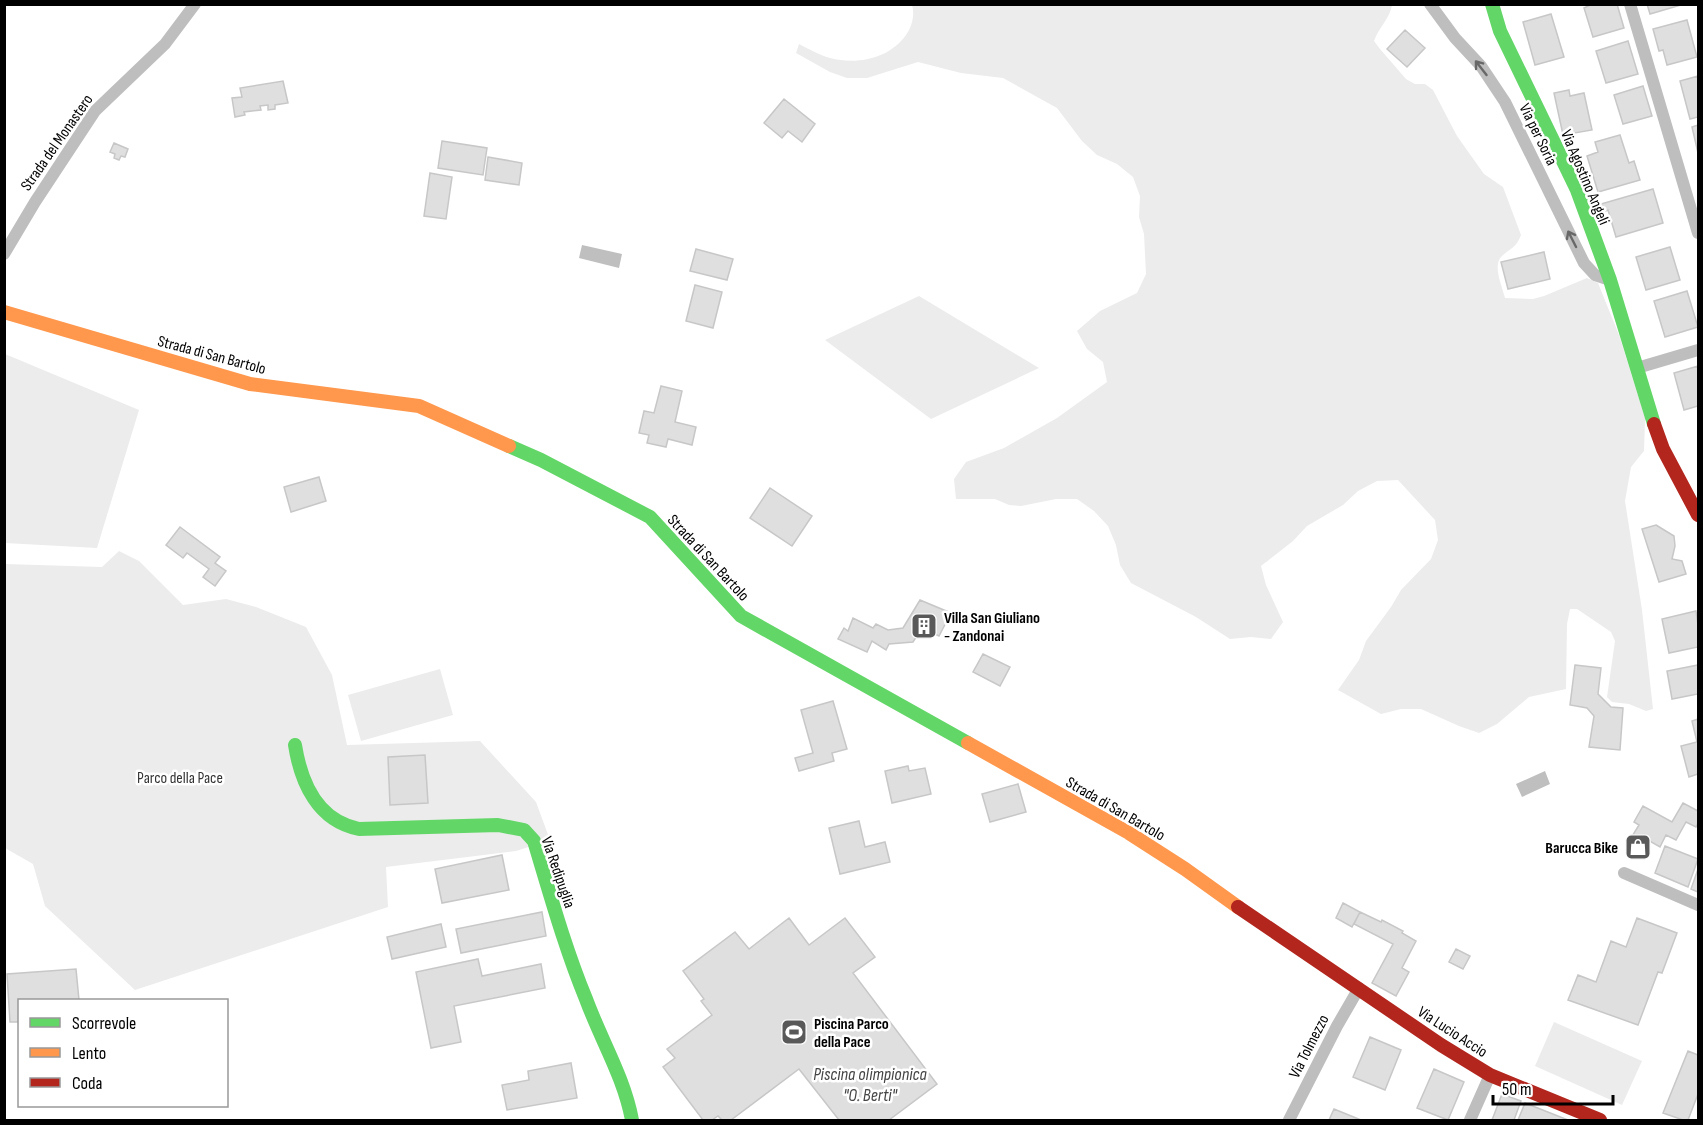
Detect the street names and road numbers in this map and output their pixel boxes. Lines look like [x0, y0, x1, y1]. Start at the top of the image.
street label: Strada del Monastero [17, 91, 97, 195]
street label: Via per Soria [1515, 101, 1561, 169]
street label: Via Agostino Angeli [1556, 127, 1613, 228]
street label: Strada di San Bartolo [155, 332, 268, 379]
street label: Strada di San Bartolo [663, 511, 753, 605]
street label: Strada di San Bartolo [1062, 773, 1168, 845]
street label: Via Redipuglia [537, 834, 579, 911]
street label: Via Lucio Accio [1414, 1003, 1491, 1062]
street label: Via Tolmezzo [1285, 1012, 1333, 1082]

